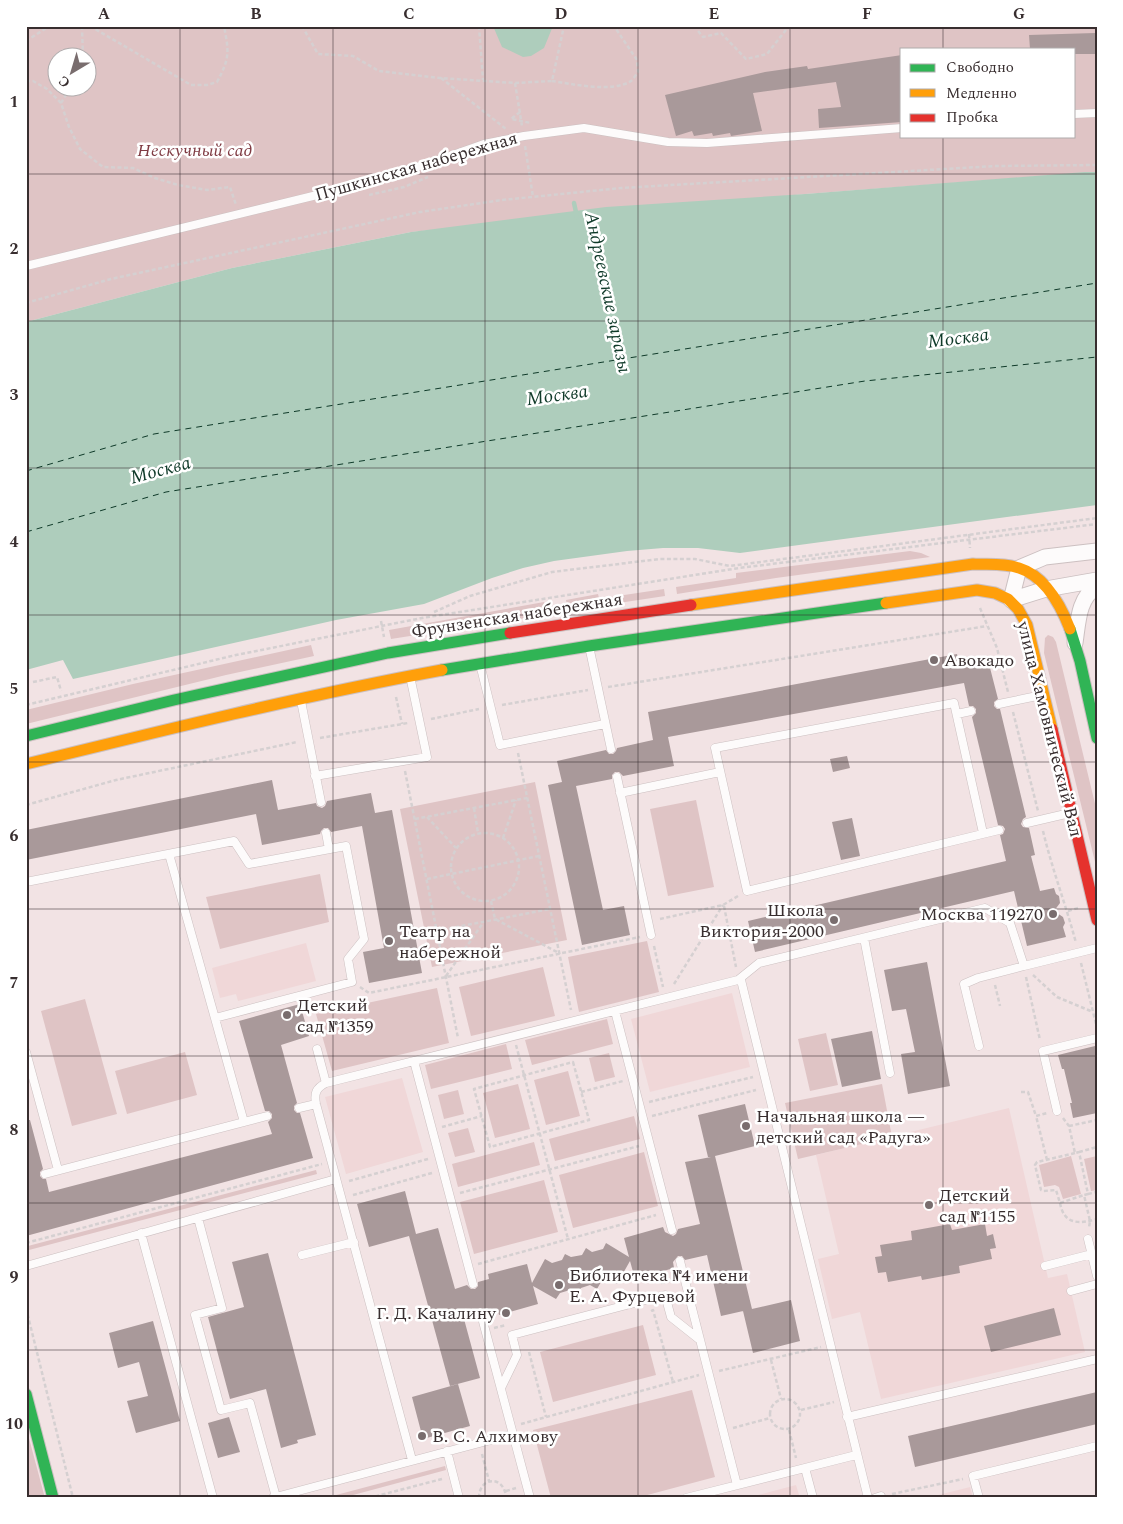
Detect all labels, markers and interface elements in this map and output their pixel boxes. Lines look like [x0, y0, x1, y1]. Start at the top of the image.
text: A [98, 2, 111, 26]
text: B [250, 2, 262, 26]
text: C [403, 2, 415, 26]
text: D [555, 2, 568, 26]
text: E [709, 2, 719, 26]
text: F [862, 2, 872, 26]
text: G [1013, 2, 1025, 26]
north arrow [48, 48, 98, 98]
legend [900, 48, 1076, 138]
text: Свободно [946, 56, 1014, 79]
text: С [54, 71, 75, 93]
text: Медленно [946, 82, 1017, 105]
text: 1 [10, 90, 18, 114]
text: Пробка [946, 106, 999, 129]
street label: Пушкинская набережная [312, 125, 521, 208]
park label: Нескучный сад [137, 137, 253, 164]
water label: Андреевские заразы [576, 208, 639, 376]
text: 2 [10, 237, 19, 261]
water label: Москва [926, 320, 991, 357]
water label: Москва [525, 377, 590, 414]
text: 3 [10, 383, 19, 407]
water label: Москва [127, 448, 194, 492]
text: 4 [10, 530, 19, 554]
street label: Фрунзенская набережная [410, 585, 624, 646]
street label: улица Хамовнический Вал [1009, 617, 1089, 840]
place label: Авокадо [944, 647, 1014, 674]
marker: Авокадо [928, 654, 940, 666]
text: 5 [10, 677, 18, 701]
text: 6 [10, 824, 19, 848]
place label: Школа Виктория-2000 [699, 897, 824, 945]
place label: Москва 119270 [920, 901, 1043, 928]
marker: Москва 119270 [1047, 908, 1059, 920]
marker: Школа Виктория-2000 [828, 914, 840, 926]
place label: Театр на набережной [399, 918, 501, 966]
marker: Театр на набережной [383, 935, 395, 947]
text: 7 [10, 971, 19, 995]
place label: Детский сад №1359 [297, 992, 374, 1040]
marker: Детский сад №1359 [281, 1009, 293, 1021]
place label: Начальная школа — детский сад «Радуга» [756, 1103, 931, 1151]
text: 8 [10, 1118, 19, 1142]
marker: Начальная школа — детский сад «Радуга» [740, 1120, 752, 1132]
place label: Детский сад №1155 [939, 1182, 1016, 1230]
marker: Детский сад №1155 [923, 1199, 935, 1211]
place label: Библиотека №4 имени Е. А. Фурцевой [569, 1262, 749, 1310]
text: 9 [10, 1265, 19, 1289]
marker: Библиотека №4 имени Е. А. Фурцевой [553, 1279, 565, 1291]
place label: Г. Д. Качалину [376, 1300, 497, 1327]
marker: Г. Д. Качалину [500, 1307, 512, 1319]
text: 10 [5, 1412, 23, 1436]
place label: В. С. Алхимову [432, 1423, 559, 1450]
marker: В. С. Алхимову [416, 1430, 428, 1442]

